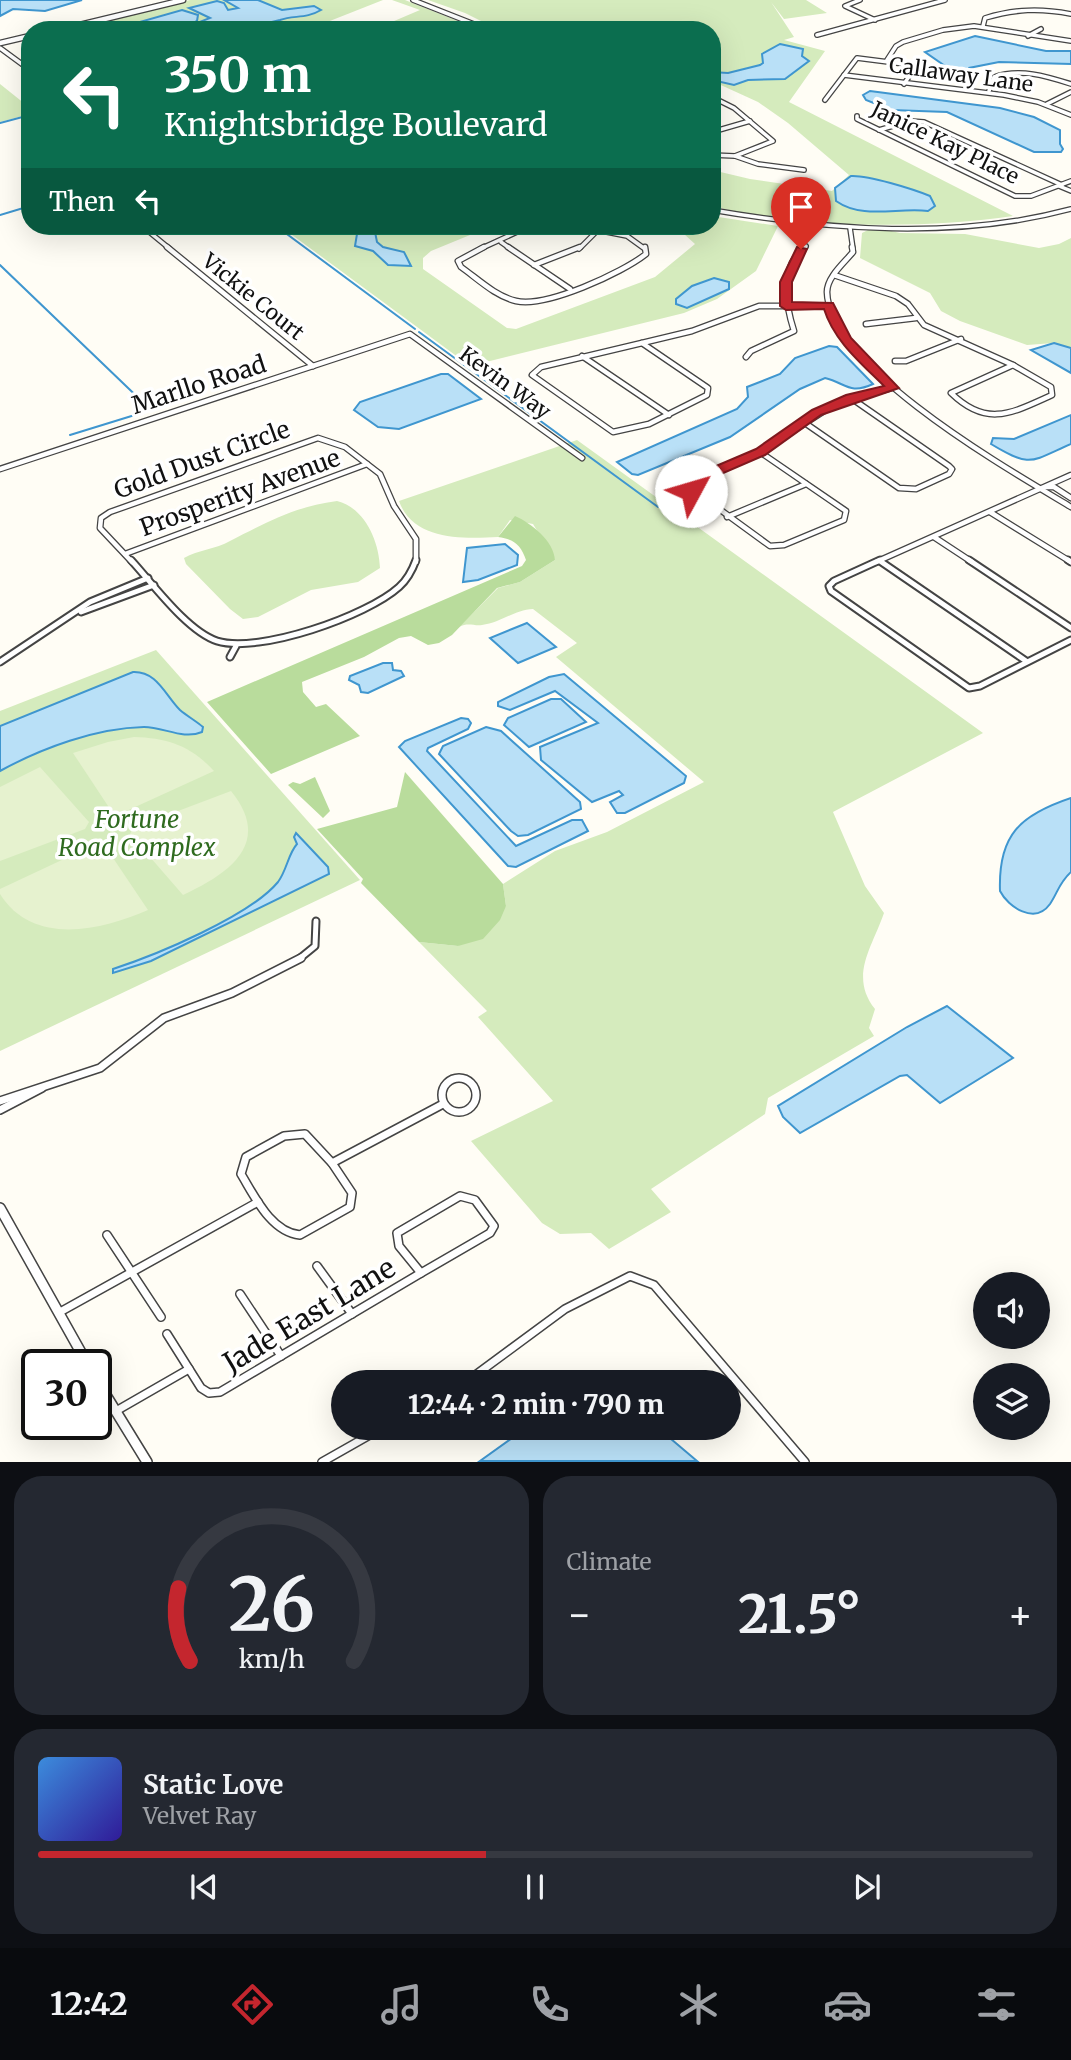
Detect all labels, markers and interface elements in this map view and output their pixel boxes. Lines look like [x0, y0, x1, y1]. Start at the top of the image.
text: 350 m [164, 44, 311, 105]
icon: left [49, 49, 140, 140]
street label: Callaway Lane [887, 51, 1035, 98]
street label: Janice Kay Place [866, 95, 1024, 190]
text: Knightsbridge Boulevard [164, 105, 548, 145]
pin [771, 177, 831, 249]
icon: left [129, 182, 167, 220]
text: Then [49, 185, 115, 218]
icon: arrive [782, 188, 820, 226]
street label: Vickie Court [196, 247, 310, 346]
street label: Kevin Way [454, 340, 557, 425]
street label: Marllo Road [128, 348, 270, 421]
street label: Gold Dust Circle [110, 413, 294, 506]
street label: Prosperity Avenue [136, 442, 344, 543]
position arrow [654, 454, 728, 528]
park label: Fortune Road Complex [58, 804, 216, 863]
street label: Jade East Lane [215, 1249, 402, 1381]
map controls [973, 1272, 1050, 1440]
button: sound [973, 1272, 1050, 1349]
speed limit sign: 30 [21, 1349, 112, 1440]
button: layers [973, 1363, 1050, 1440]
text: 12:44 · 2 min · 790 m [408, 1388, 664, 1421]
text: Climate [567, 1547, 652, 1576]
text: 26 [228, 1560, 314, 1652]
text: 21.5° [738, 1582, 861, 1647]
text: − [567, 1591, 592, 1638]
text: + [1008, 1591, 1033, 1638]
text: km/h [238, 1643, 304, 1675]
text: Static Love [143, 1768, 283, 1801]
text: Velvet Ray [143, 1801, 256, 1830]
icon: previous [185, 1868, 223, 1906]
icon: pause [516, 1868, 554, 1906]
icon: next [848, 1868, 886, 1906]
icon: directions [228, 1980, 277, 2029]
icon: music [377, 1980, 426, 2029]
icon: phone [525, 1980, 574, 2029]
icon: climate [674, 1980, 723, 2029]
icon: car [823, 1980, 872, 2029]
icon: filters [972, 1980, 1021, 2029]
text: 12:42 [50, 1984, 128, 2024]

